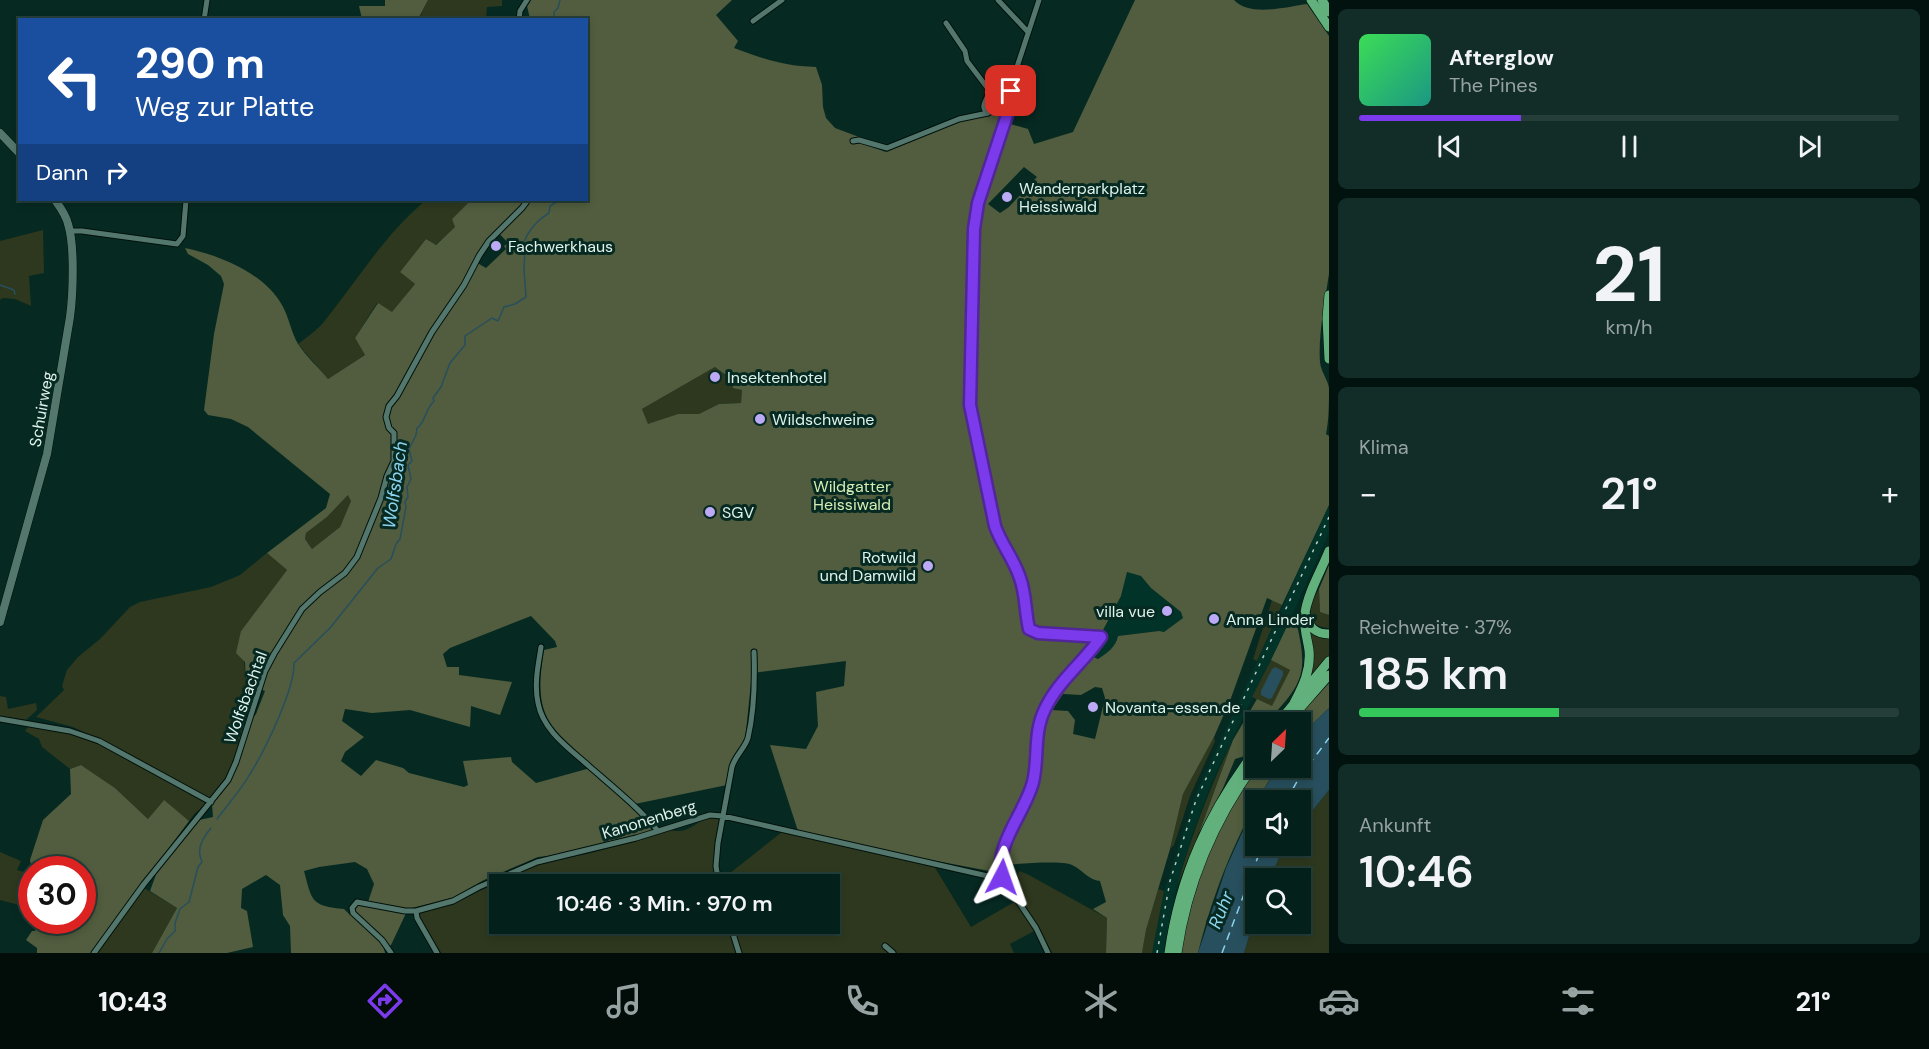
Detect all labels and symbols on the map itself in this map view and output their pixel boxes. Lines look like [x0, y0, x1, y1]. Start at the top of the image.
pin [985, 65, 1036, 116]
place label: Wanderparkplatz Heissiwald [1019, 178, 1145, 217]
marker: Wanderparkplatz Heissiwald [1000, 190, 1014, 204]
place label: Fachwerkhaus [508, 236, 613, 257]
marker: Fachwerkhaus [489, 239, 503, 253]
place label: Insektenhotel [727, 367, 827, 388]
street label: Schuirweg [25, 370, 58, 449]
marker: Insektenhotel [708, 370, 722, 384]
place label: Wildschweine [772, 409, 874, 430]
marker: Wildschweine [753, 412, 767, 426]
water label: Wolfsbach [377, 440, 413, 530]
park label: Wildgatter Heissiwald [813, 476, 891, 515]
place label: SGV [722, 502, 754, 523]
marker: SGV [703, 505, 717, 519]
place label: Rotwild und Damwild [820, 547, 916, 586]
marker: Rotwild und Damwild [921, 559, 935, 573]
place label: villa vue [1096, 601, 1155, 622]
marker: villa vue [1160, 604, 1174, 618]
place label: Anna Linder [1226, 609, 1315, 630]
marker: Anna Linder [1207, 612, 1221, 626]
street label: Wolfsbachtal [219, 648, 272, 746]
place label: Novanta-essen.de [1105, 697, 1240, 718]
marker: Novanta-essen.de [1086, 700, 1100, 714]
north arrow [1245, 712, 1311, 778]
street label: Kanonenberg [599, 795, 699, 844]
position arrow [970, 845, 1034, 909]
speed limit sign: 30 [18, 856, 96, 934]
water label: Ruhr [1203, 887, 1240, 932]

